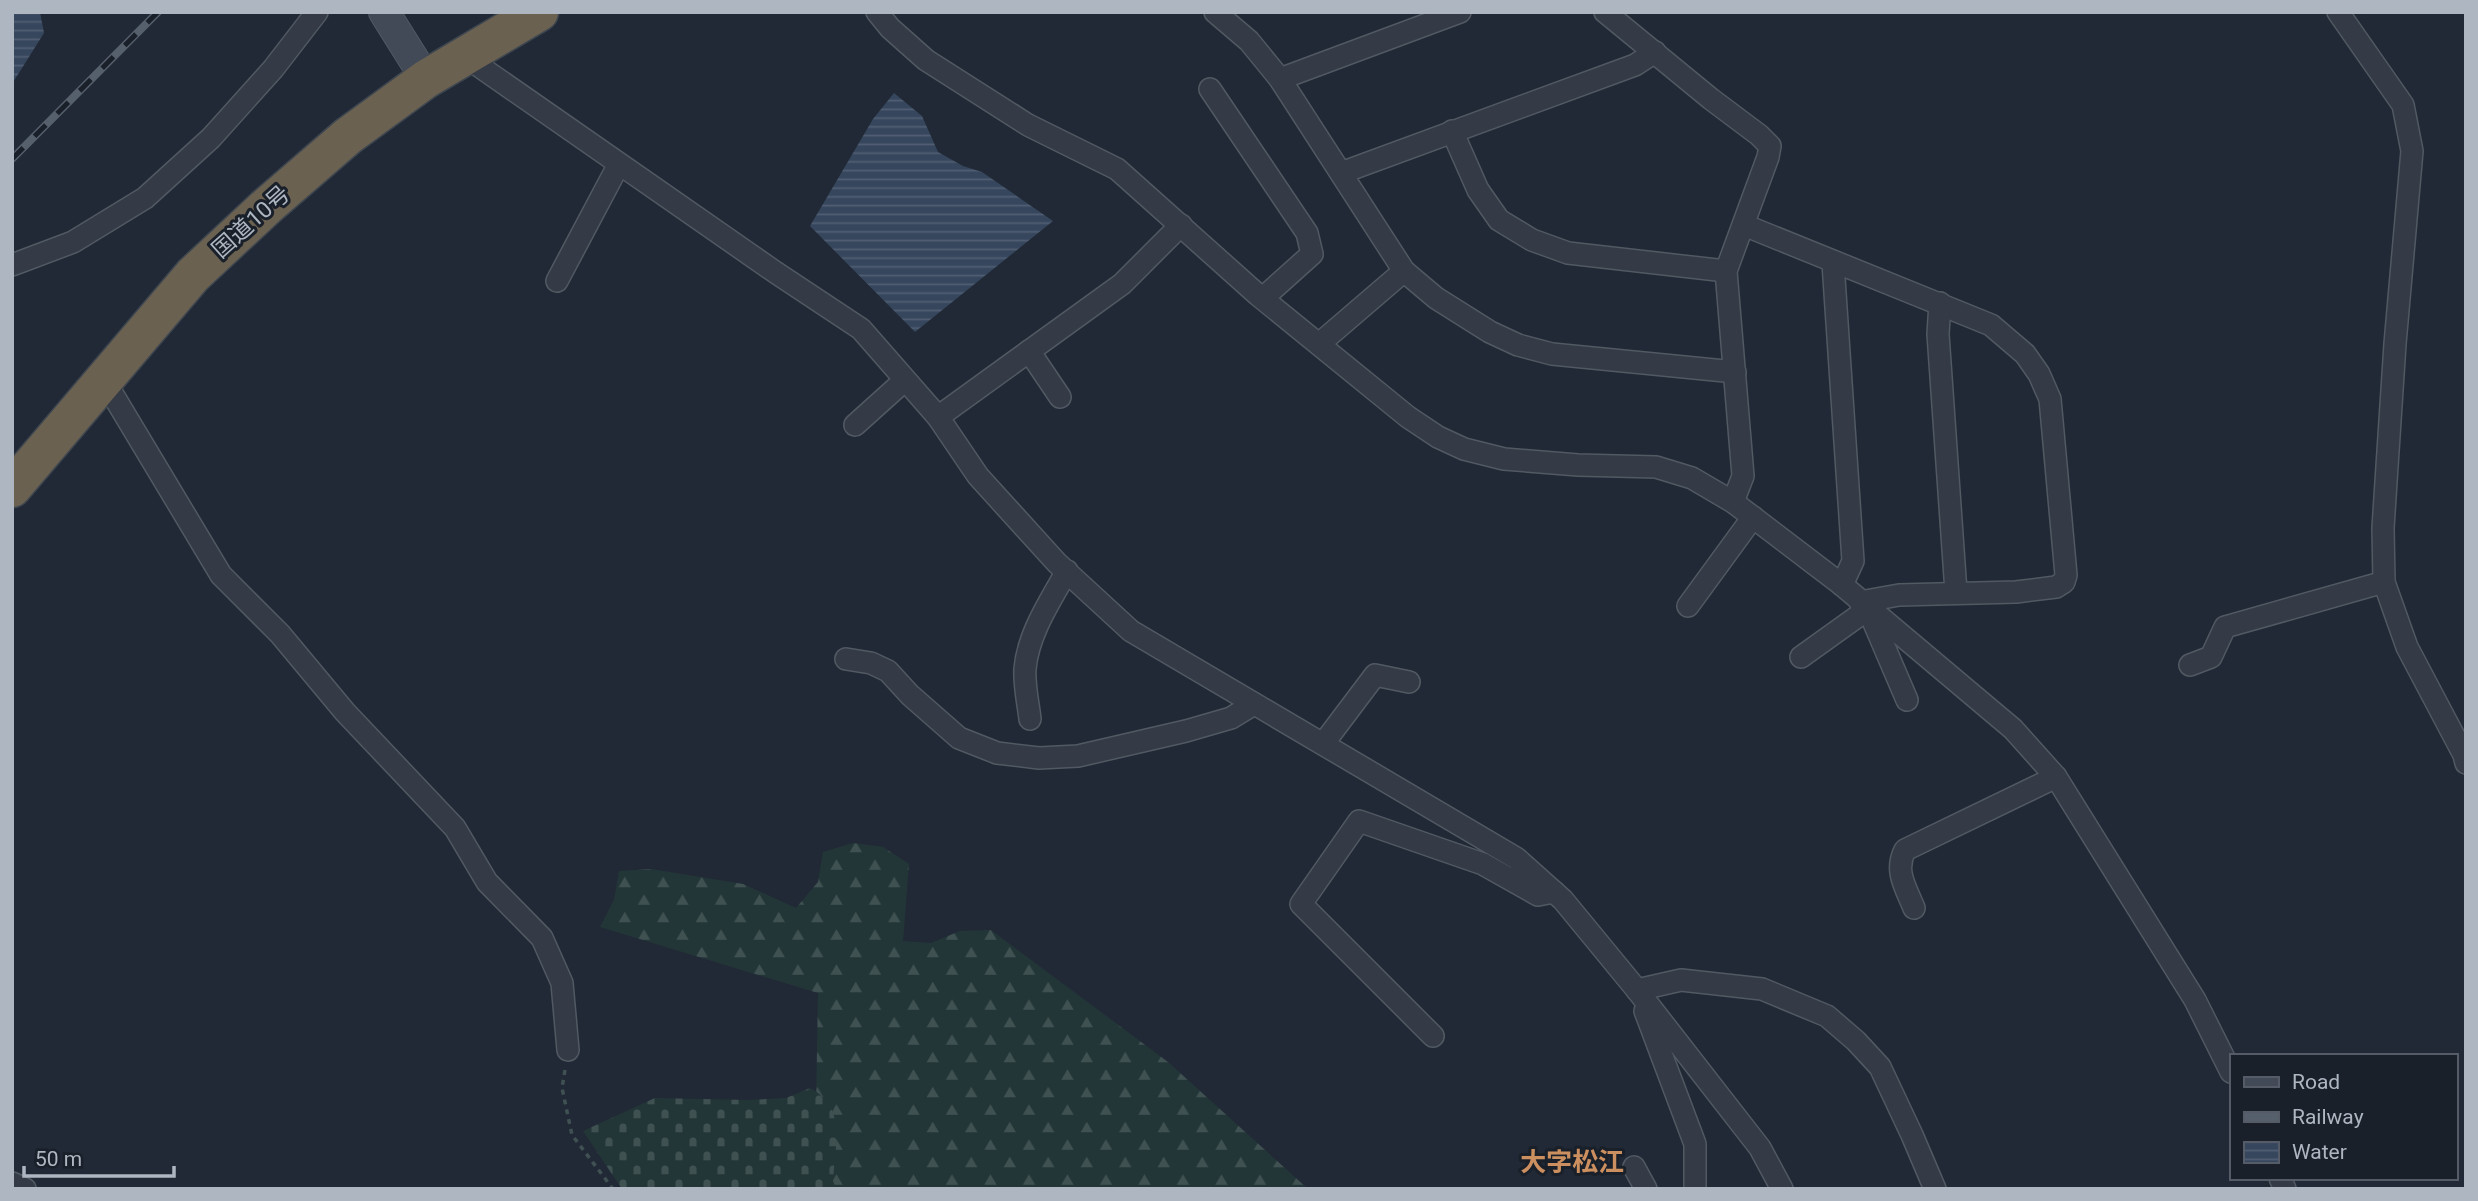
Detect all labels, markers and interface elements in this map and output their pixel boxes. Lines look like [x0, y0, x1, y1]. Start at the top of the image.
street label: 国道10号 [207, 180, 295, 264]
legend [2230, 1054, 2457, 1180]
text: Road [2292, 1070, 2340, 1094]
text: Railway [2292, 1105, 2364, 1129]
scale bar [24, 1134, 175, 1178]
text: Water [2292, 1140, 2347, 1164]
text: 50 m [35, 1147, 82, 1171]
district label: 大字松江 [1520, 1147, 1624, 1177]

